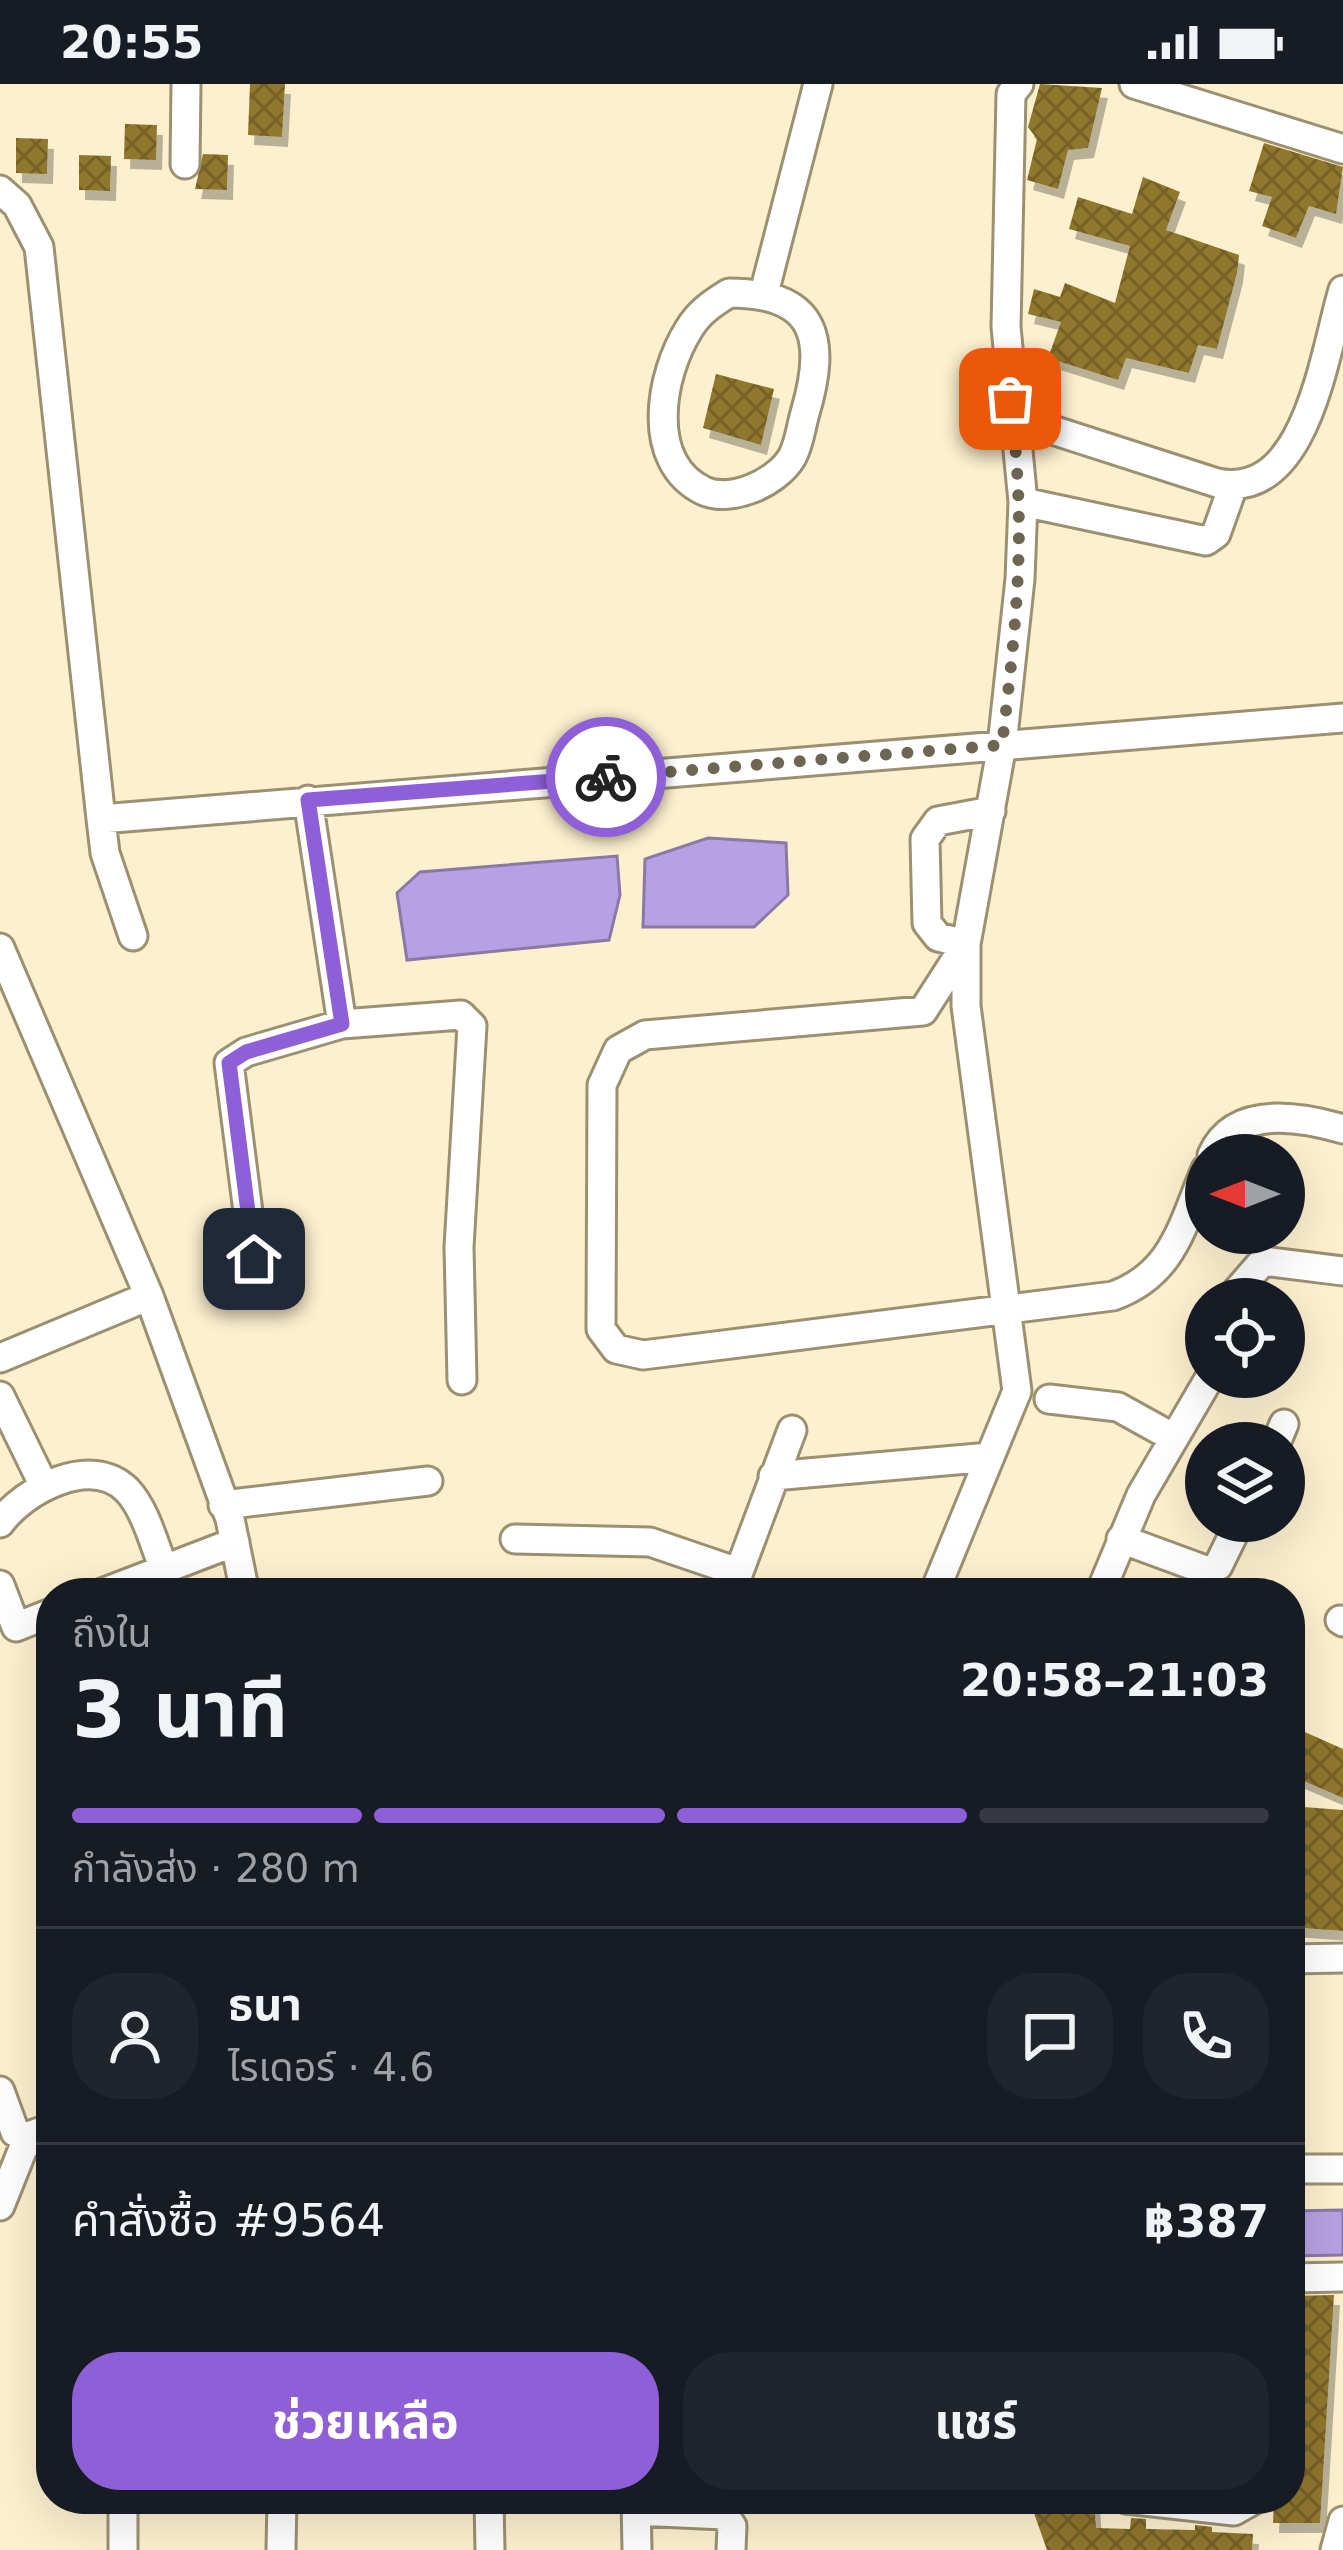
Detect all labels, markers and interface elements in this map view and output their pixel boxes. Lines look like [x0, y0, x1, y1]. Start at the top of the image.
text: 20:55 [60, 16, 203, 69]
pin [959, 348, 1061, 450]
icon: bag [977, 366, 1043, 432]
courier [546, 717, 666, 837]
icon: bike [573, 744, 639, 810]
north arrow [1185, 1134, 1305, 1254]
map controls [1185, 1134, 1305, 1542]
pin [203, 1208, 305, 1310]
icon: home [221, 1226, 287, 1292]
button: locate [1185, 1278, 1305, 1398]
button: layers [1185, 1422, 1305, 1542]
text: ถึงใน [72, 1611, 151, 1656]
text: 20:58–21:03 [960, 1654, 1269, 1707]
text: 3 นาที [72, 1665, 288, 1755]
text: กำลังส่ง · 280 m [72, 1846, 360, 1891]
button: person [72, 1973, 198, 2099]
button: chat [987, 1973, 1113, 2099]
button: phone [1143, 1973, 1269, 2099]
text: ธนา [228, 1978, 302, 2031]
text: ไรเดอร์ · 4.6 [228, 2045, 434, 2090]
text: คำสั่งซื้อ #9564 [72, 2194, 385, 2247]
text: ฿387 [1144, 2195, 1269, 2248]
button: ช่วยเหลือ [72, 2352, 659, 2490]
button: แชร์ [683, 2352, 1269, 2490]

